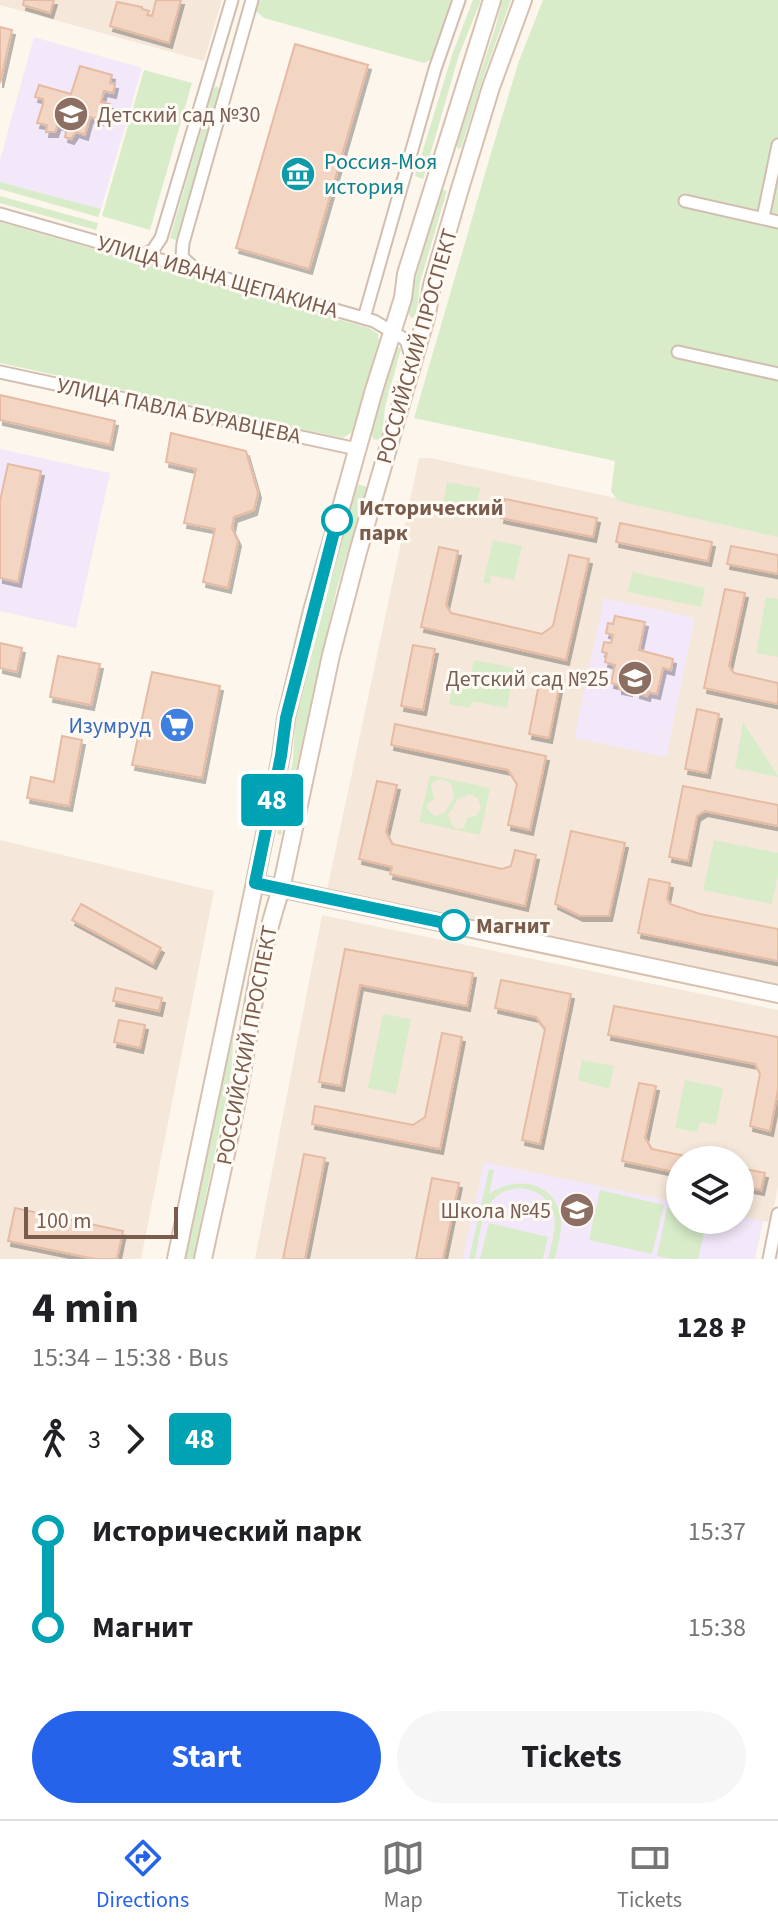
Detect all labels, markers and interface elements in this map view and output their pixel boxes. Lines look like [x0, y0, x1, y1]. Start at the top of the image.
school or university icon: Детский сад №30 [52, 95, 90, 133]
place label: Детский сад №30 [97, 99, 260, 131]
place label: Россия-Моя история [324, 146, 437, 203]
museum icon: Россия-Моя история [279, 155, 317, 193]
street label: РОССИЙСКИЙ ПРОСПЕКТ [368, 225, 466, 468]
street label: УЛИЦА ИВАНА ЩЕПАКИНА [93, 227, 342, 327]
street label: УЛИЦА ПАВЛА БУРАВЦЕВА [54, 369, 304, 452]
place label: Исторический парк [359, 492, 504, 549]
marker: Исторический парк [322, 505, 352, 535]
school or university icon: Детский сад №25 [616, 659, 654, 697]
place label: Детский сад №25 [446, 663, 609, 695]
supermarket icon: Изумруд [158, 706, 196, 744]
place label: Изумруд [68, 710, 151, 742]
line badge: 48 [236, 774, 308, 826]
text: 48 [257, 780, 287, 820]
marker: Магнит [439, 910, 469, 940]
place label: Магнит [476, 910, 550, 942]
street label: РОССИЙСКИЙ ПРОСПЕКТ [208, 923, 286, 1168]
map controls [666, 1146, 754, 1234]
button: layers [666, 1146, 754, 1234]
school or university icon: Школа №45 [558, 1191, 596, 1229]
place label: Школа №45 [441, 1195, 551, 1227]
scale bar [24, 1203, 178, 1239]
text: 100 m [36, 1205, 91, 1237]
text: 4 min [32, 1277, 139, 1340]
text: 128 ₽ [677, 1306, 746, 1349]
text: 15:34 – 15:38 · Bus [32, 1339, 228, 1376]
icon: walk [32, 1417, 76, 1461]
icon: forward [113, 1417, 157, 1461]
text: 48 [185, 1419, 215, 1459]
text: 3 [88, 1421, 101, 1458]
text: Исторический парк [92, 1510, 362, 1553]
text: 15:37 [688, 1513, 746, 1550]
text: Магнит [92, 1606, 193, 1649]
text: 15:38 [688, 1609, 746, 1646]
button: Start [32, 1711, 381, 1803]
button: Tickets [397, 1711, 746, 1803]
tab: Directions [96, 1836, 189, 1916]
tab: Map [381, 1836, 425, 1916]
tab: Tickets [617, 1836, 682, 1916]

